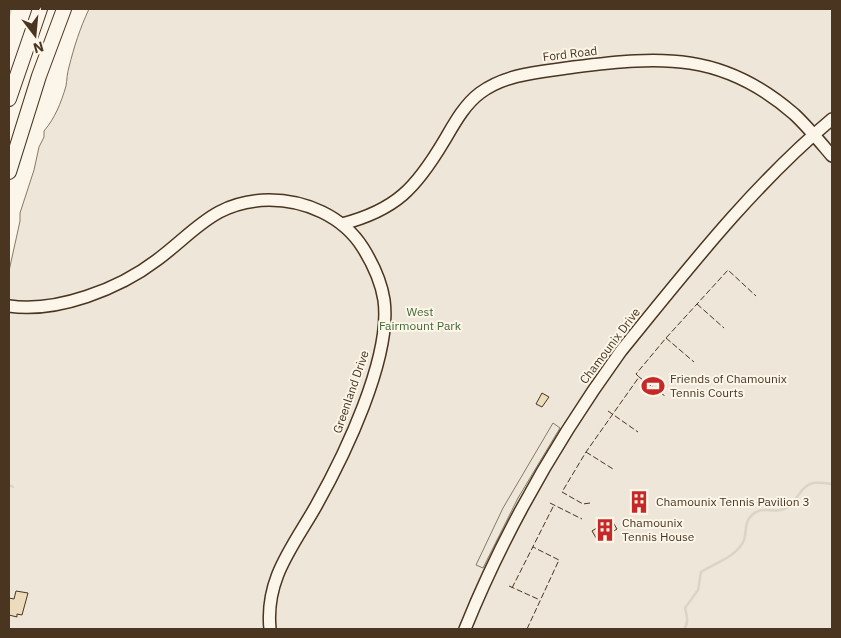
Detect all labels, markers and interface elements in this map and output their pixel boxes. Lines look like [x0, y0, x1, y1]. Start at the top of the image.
north arrow [10, 10, 60, 60]
text: N [31, 37, 46, 58]
street label: Ford Road [542, 43, 598, 64]
park label: West Fairmount Park [379, 304, 462, 333]
street label: Chamounix Drive [576, 304, 643, 387]
street label: Greenland Drive [329, 348, 372, 435]
place label: Friends of Chamounix Tennis Courts [670, 371, 787, 400]
sports icon: Friends of Chamounix Tennis Courts [640, 373, 666, 399]
building icon: Chamounix Tennis Pavilion 3 [626, 489, 652, 515]
place label: Chamounix Tennis Pavilion 3 [656, 494, 810, 509]
place label: Chamounix Tennis House [622, 515, 695, 544]
building icon: Chamounix Tennis House [592, 517, 618, 543]

